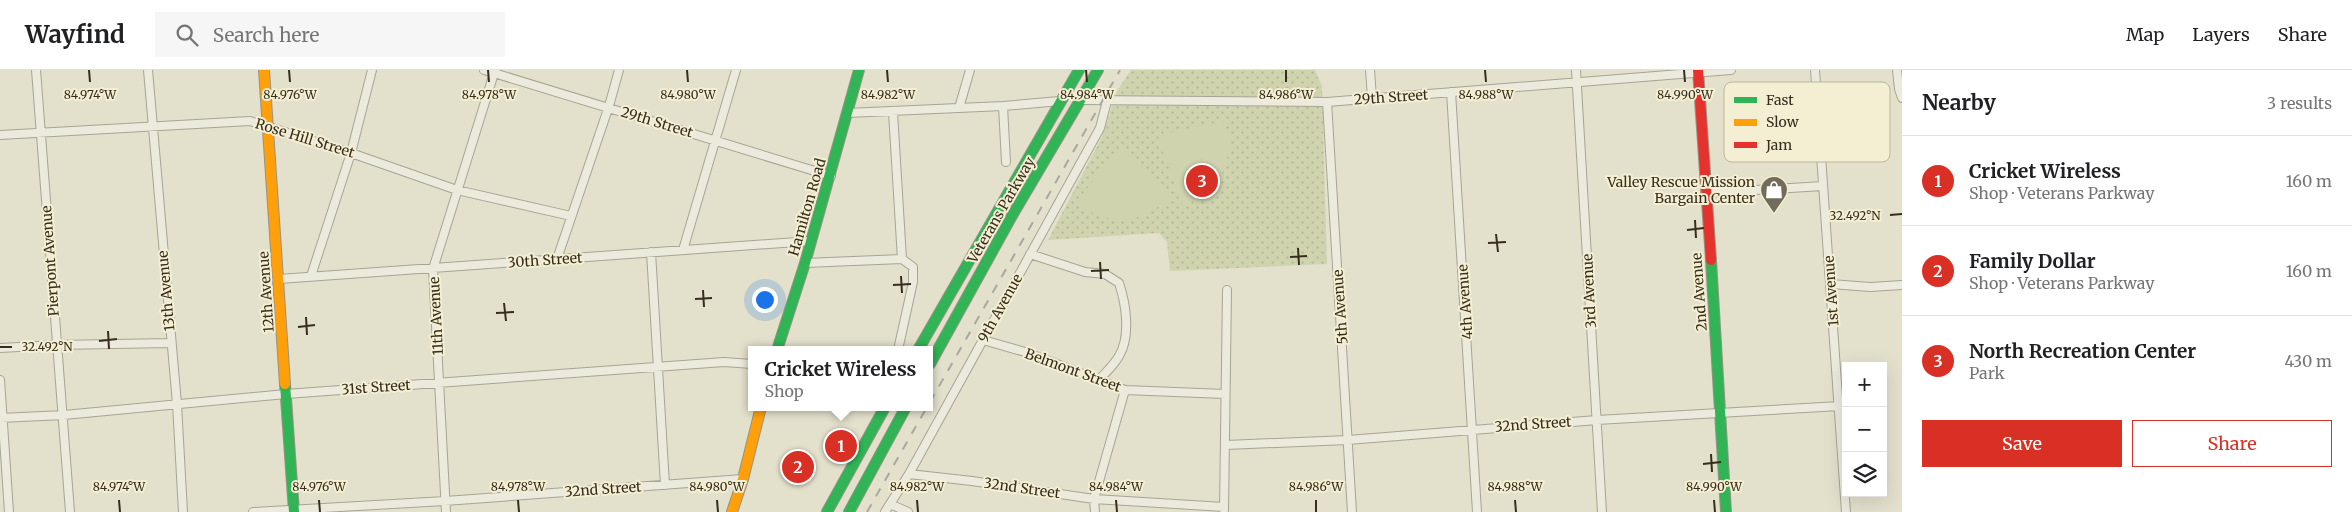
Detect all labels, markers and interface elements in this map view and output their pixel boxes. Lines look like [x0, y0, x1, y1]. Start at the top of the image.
search box [155, 12, 505, 57]
text: Wayfind [25, 19, 125, 50]
icon: search [173, 21, 201, 49]
text: Search here [213, 23, 319, 47]
text: Map [2126, 23, 2164, 46]
text: Layers [2192, 23, 2250, 46]
text: Share [2278, 23, 2327, 46]
legend [1724, 82, 1890, 162]
street label: 29th Street [1353, 85, 1429, 109]
text: 84.974°W [64, 87, 117, 102]
text: 84.976°W [263, 87, 318, 102]
text: 84.978°W [462, 87, 517, 102]
text: 84.980°W [660, 87, 717, 102]
text: 84.982°W [861, 87, 916, 102]
text: 84.984°W [1060, 87, 1115, 102]
text: 84.986°W [1259, 87, 1314, 102]
text: 84.988°W [1459, 87, 1515, 102]
text: 84.990°W [1657, 87, 1714, 102]
text: Nearby [1922, 89, 1996, 116]
text: Fast [1766, 91, 1794, 109]
text: 3 results [2267, 93, 2332, 113]
street label: 29th Street [619, 103, 696, 142]
text: Slow [1766, 113, 1799, 131]
street label: Rose Hill Street [253, 114, 357, 162]
text: Jam [1765, 136, 1792, 154]
street label: Veterans Parkway [963, 153, 1039, 267]
street label: Hamilton Road [784, 155, 830, 258]
text: Cricket Wireless [1969, 159, 2121, 183]
pin: 3 [1186, 162, 1218, 200]
text: 1 [1934, 171, 1942, 191]
text: 160 m [2286, 171, 2332, 191]
place label: Valley Rescue Mission Bargain Center [1606, 173, 1755, 207]
shop icon: Valley Rescue Mission Bargain Center [1759, 175, 1789, 214]
text: Shop · Veterans Parkway [1969, 183, 2154, 203]
street label: Pierpont Avenue [37, 205, 63, 317]
text: 32.492°N [1829, 208, 1881, 223]
street label: 30th Street [507, 248, 584, 272]
text: Family Dollar [1969, 249, 2096, 273]
street label: 13th Avenue [154, 250, 178, 332]
street label: 12th Avenue [254, 251, 278, 333]
street label: 2nd Avenue [1687, 252, 1711, 332]
street label: 3rd Avenue [1578, 253, 1600, 329]
street label: 1st Avenue [1820, 255, 1842, 327]
text: 2 [1933, 261, 1943, 281]
text: 160 m [2286, 261, 2332, 281]
street label: 4th Avenue [1453, 264, 1477, 340]
street label: 5th Avenue [1328, 269, 1352, 345]
street label: 9th Avenue [974, 271, 1026, 345]
text: Shop · Veterans Parkway [1969, 273, 2154, 293]
street label: 11th Avenue [425, 276, 447, 356]
your location [752, 287, 778, 313]
text: 32.492°N [21, 339, 73, 354]
text: North Recreation Center [1969, 339, 2196, 363]
street label: Belmont Street [1022, 344, 1124, 396]
popup [748, 346, 933, 411]
text: 3 [1933, 351, 1943, 371]
text: 430 m [2285, 351, 2332, 371]
text: Cricket Wireless [765, 357, 916, 381]
map controls [1842, 362, 1887, 497]
button: + [1842, 362, 1887, 407]
text: Park [1969, 363, 2005, 383]
street label: 31st Street [341, 376, 412, 398]
text: Shop [765, 381, 804, 401]
button: − [1842, 407, 1887, 452]
street label: 32nd Street [1494, 412, 1573, 436]
button: Save [1922, 420, 2122, 467]
button: Share [2132, 420, 2332, 467]
pin: 1 [825, 427, 857, 465]
pin: 2 [782, 448, 814, 486]
button: layers [1842, 452, 1887, 497]
street label: 32nd Street [983, 474, 1062, 502]
street label: 32nd Street [564, 477, 643, 501]
text: 84.974°W [93, 479, 146, 494]
text: 84.976°W [292, 479, 347, 494]
text: 84.978°W [491, 479, 546, 494]
text: 84.980°W [689, 479, 746, 494]
text: 84.982°W [890, 479, 945, 494]
text: 84.984°W [1089, 479, 1144, 494]
text: 84.986°W [1289, 479, 1344, 494]
text: 84.988°W [1488, 479, 1544, 494]
text: 84.990°W [1686, 479, 1743, 494]

